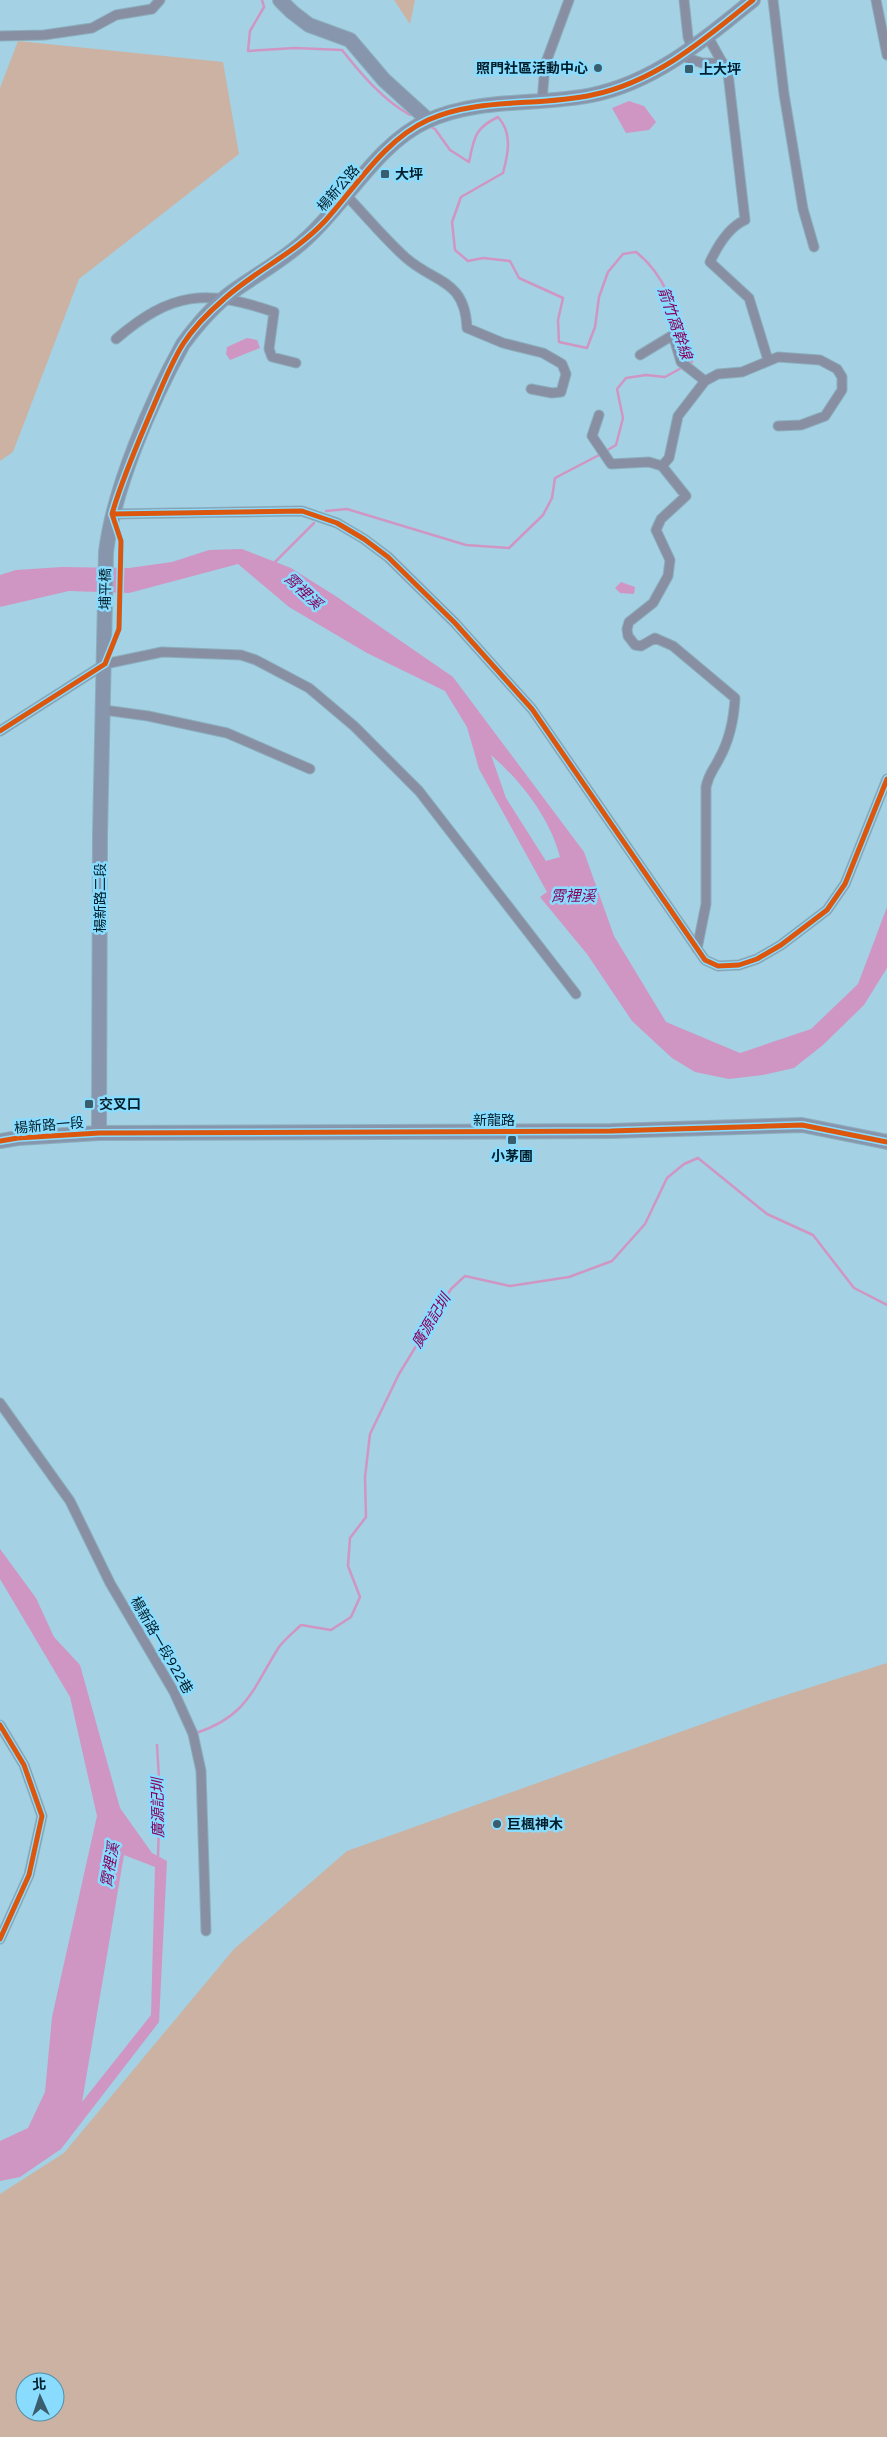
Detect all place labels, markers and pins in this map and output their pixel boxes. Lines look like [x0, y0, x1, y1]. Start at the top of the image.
place label: 照門社區活動中心 [476, 60, 588, 78]
marker: 照門社區活動中心 [592, 62, 604, 74]
place label: 上大坪 [699, 62, 741, 79]
marker: 上大坪 [683, 63, 695, 75]
place label: 大坪 [395, 167, 423, 184]
marker: 大坪 [379, 168, 391, 180]
place label: 交叉口 [99, 1097, 141, 1114]
marker: 交叉口 [83, 1098, 95, 1110]
marker: 小茅圃 [506, 1134, 518, 1146]
place label: 小茅圃 [491, 1149, 533, 1166]
place label: 巨楓神木 [507, 1817, 563, 1834]
marker: 巨楓神木 [491, 1818, 503, 1830]

